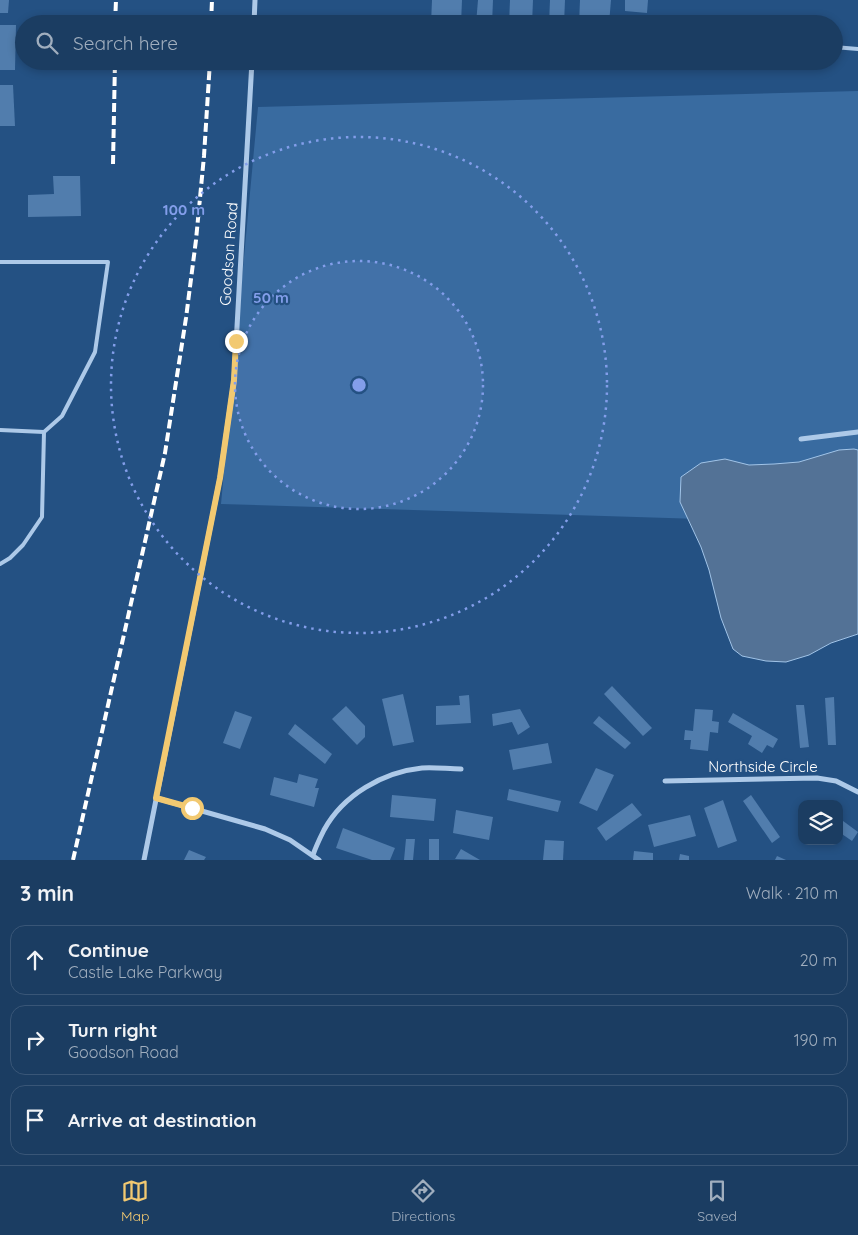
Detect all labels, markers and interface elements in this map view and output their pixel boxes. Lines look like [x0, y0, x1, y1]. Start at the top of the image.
search box [15, 15, 843, 70]
icon: search [33, 29, 61, 57]
text: Search here [73, 31, 178, 55]
text: 100 m [163, 200, 205, 219]
street label: Goodson Road [215, 202, 242, 306]
text: 50 m [253, 288, 289, 307]
route end [225, 330, 248, 353]
centre of rings [350, 376, 368, 394]
street label: Northside Circle [708, 757, 818, 776]
route start [181, 797, 204, 820]
map controls [798, 800, 843, 845]
button: layers [798, 800, 843, 845]
text: 3 min [20, 880, 74, 906]
text: Walk · 210 m [746, 883, 838, 903]
text: Continue [68, 938, 149, 962]
icon: ahead [21, 946, 49, 974]
text: 20 m [800, 950, 837, 970]
text: Castle Lake Parkway [68, 962, 223, 982]
text: Turn right [68, 1018, 157, 1042]
icon: right [21, 1026, 49, 1054]
text: 190 m [794, 1030, 837, 1050]
text: Goodson Road [68, 1042, 179, 1062]
icon: arrive [21, 1106, 49, 1134]
text: Arrive at destination [68, 1108, 257, 1132]
tab: Map [121, 1177, 149, 1225]
tab: Directions [391, 1177, 455, 1225]
tab: Saved [697, 1177, 737, 1225]

